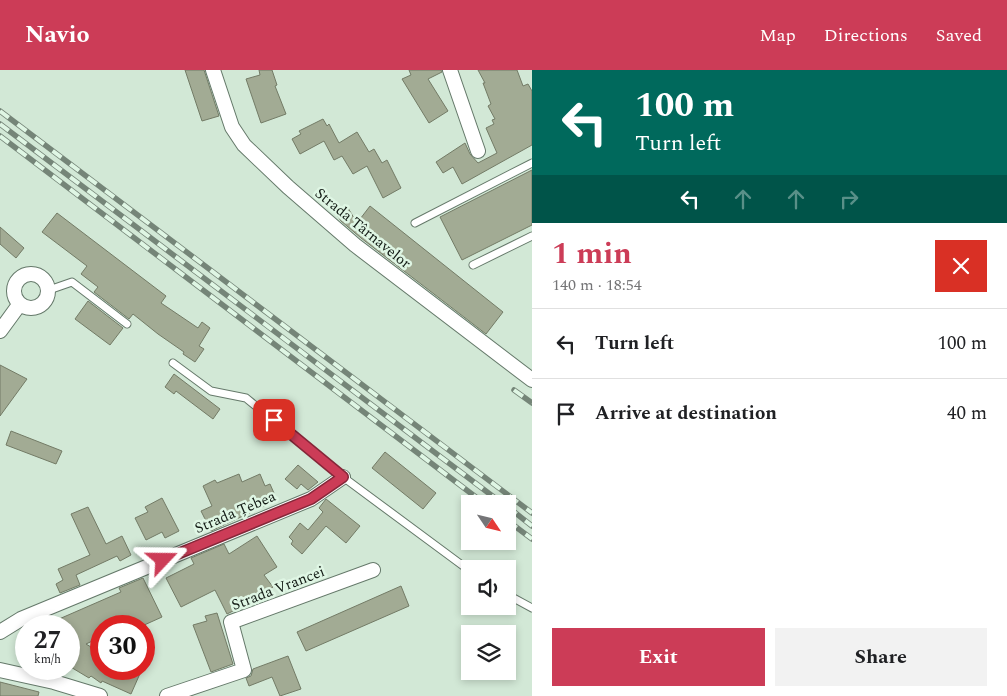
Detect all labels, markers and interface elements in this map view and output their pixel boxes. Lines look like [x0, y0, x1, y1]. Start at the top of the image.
text: Navio [25, 17, 90, 53]
text: Map [760, 22, 796, 49]
text: Directions [824, 22, 908, 49]
text: Saved [936, 22, 982, 49]
text: 100 m [635, 79, 734, 132]
icon: left [552, 90, 617, 155]
text: Turn left [635, 127, 721, 160]
street label: Strada Târnavelor [310, 182, 416, 275]
icon: left [676, 185, 704, 213]
icon: ahead [729, 185, 757, 213]
icon: ahead [782, 185, 810, 213]
icon: right [835, 185, 863, 213]
text: 1 min [552, 231, 632, 277]
button: close [935, 240, 987, 292]
text: 140 m · 18:54 [552, 273, 642, 297]
text: Turn left [595, 329, 674, 358]
text: 100 m [937, 329, 987, 358]
icon: left [552, 330, 580, 358]
pin [253, 399, 295, 441]
text: Arrive at destination [595, 399, 777, 428]
text: 40 m [947, 399, 987, 428]
icon: arrive [552, 400, 580, 428]
icon: arrive [260, 406, 288, 434]
street label: Strada Țebea [191, 485, 280, 540]
north arrow [461, 495, 516, 550]
map controls [461, 495, 516, 680]
position arrow [136, 533, 188, 585]
street label: Strada Vrancei [228, 560, 328, 617]
button: sound [461, 560, 516, 615]
speed limit sign: 30 [90, 615, 155, 680]
text: 27 [33, 622, 62, 660]
button: layers [461, 625, 516, 680]
button: Exit [552, 628, 765, 686]
button: Share [775, 628, 987, 686]
text: km/h [34, 650, 61, 669]

